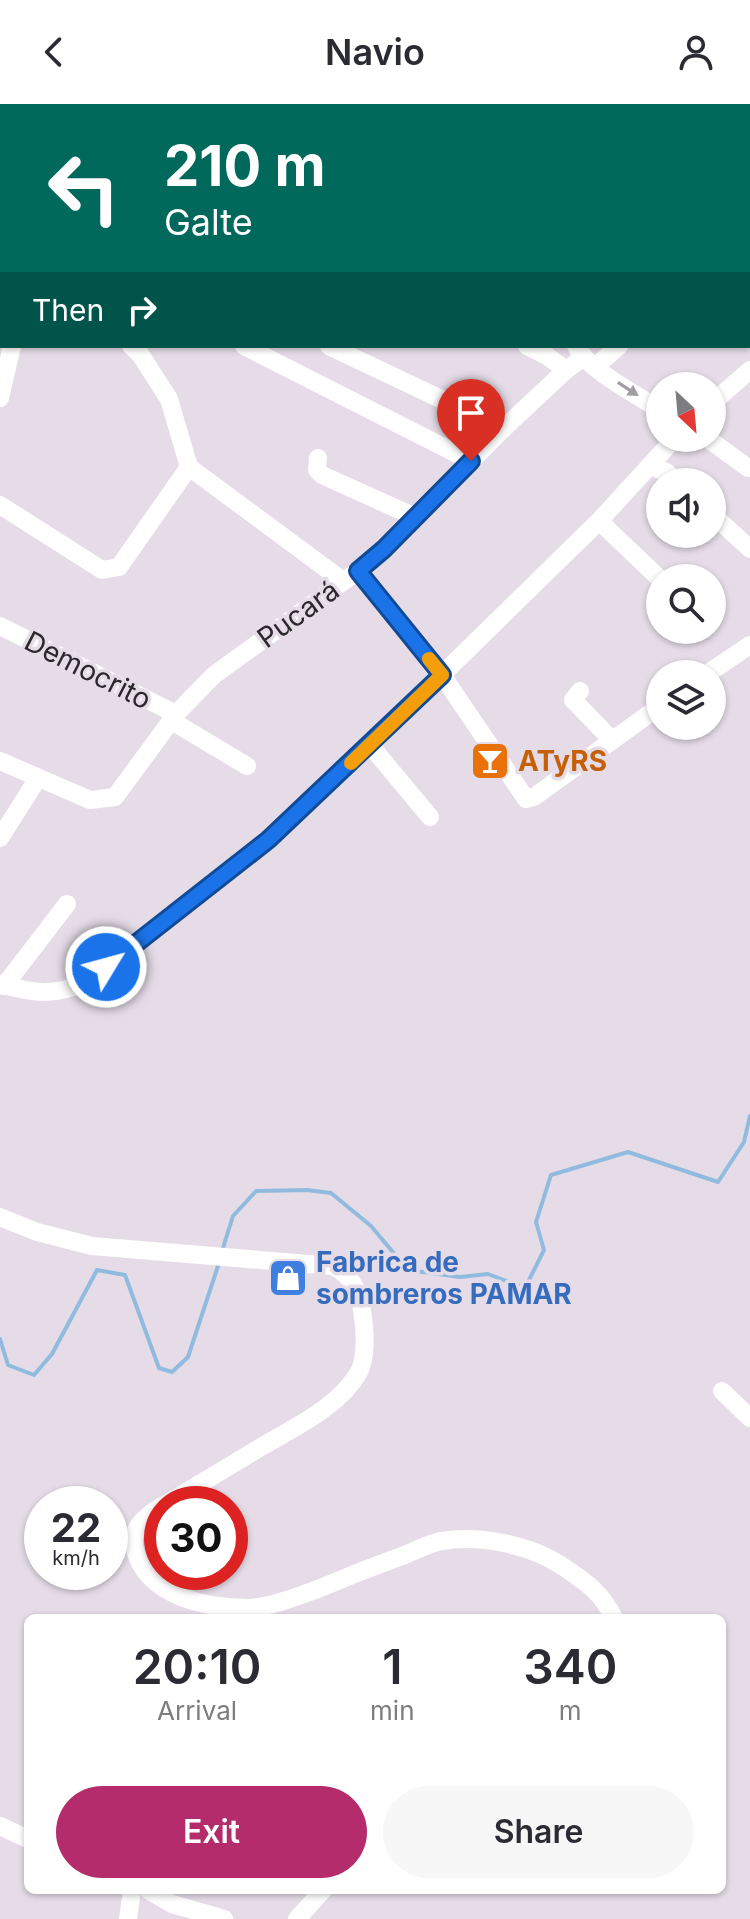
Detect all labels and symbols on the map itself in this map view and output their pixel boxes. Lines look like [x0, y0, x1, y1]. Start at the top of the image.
north arrow [646, 372, 726, 452]
pin [437, 379, 505, 461]
one-way arrow [617, 381, 638, 396]
street label: Pucará [251, 573, 345, 655]
street label: Democrito [19, 624, 157, 716]
bar icon: ATyRS [469, 740, 511, 782]
place label: ATyRS [518, 744, 607, 778]
position arrow [64, 925, 148, 1009]
place label: Fabrica de sombreros PAMAR [316, 1245, 572, 1311]
shop icon: Fabrica de sombreros PAMAR [267, 1257, 309, 1299]
speed limit sign: 30 [144, 1486, 248, 1590]

